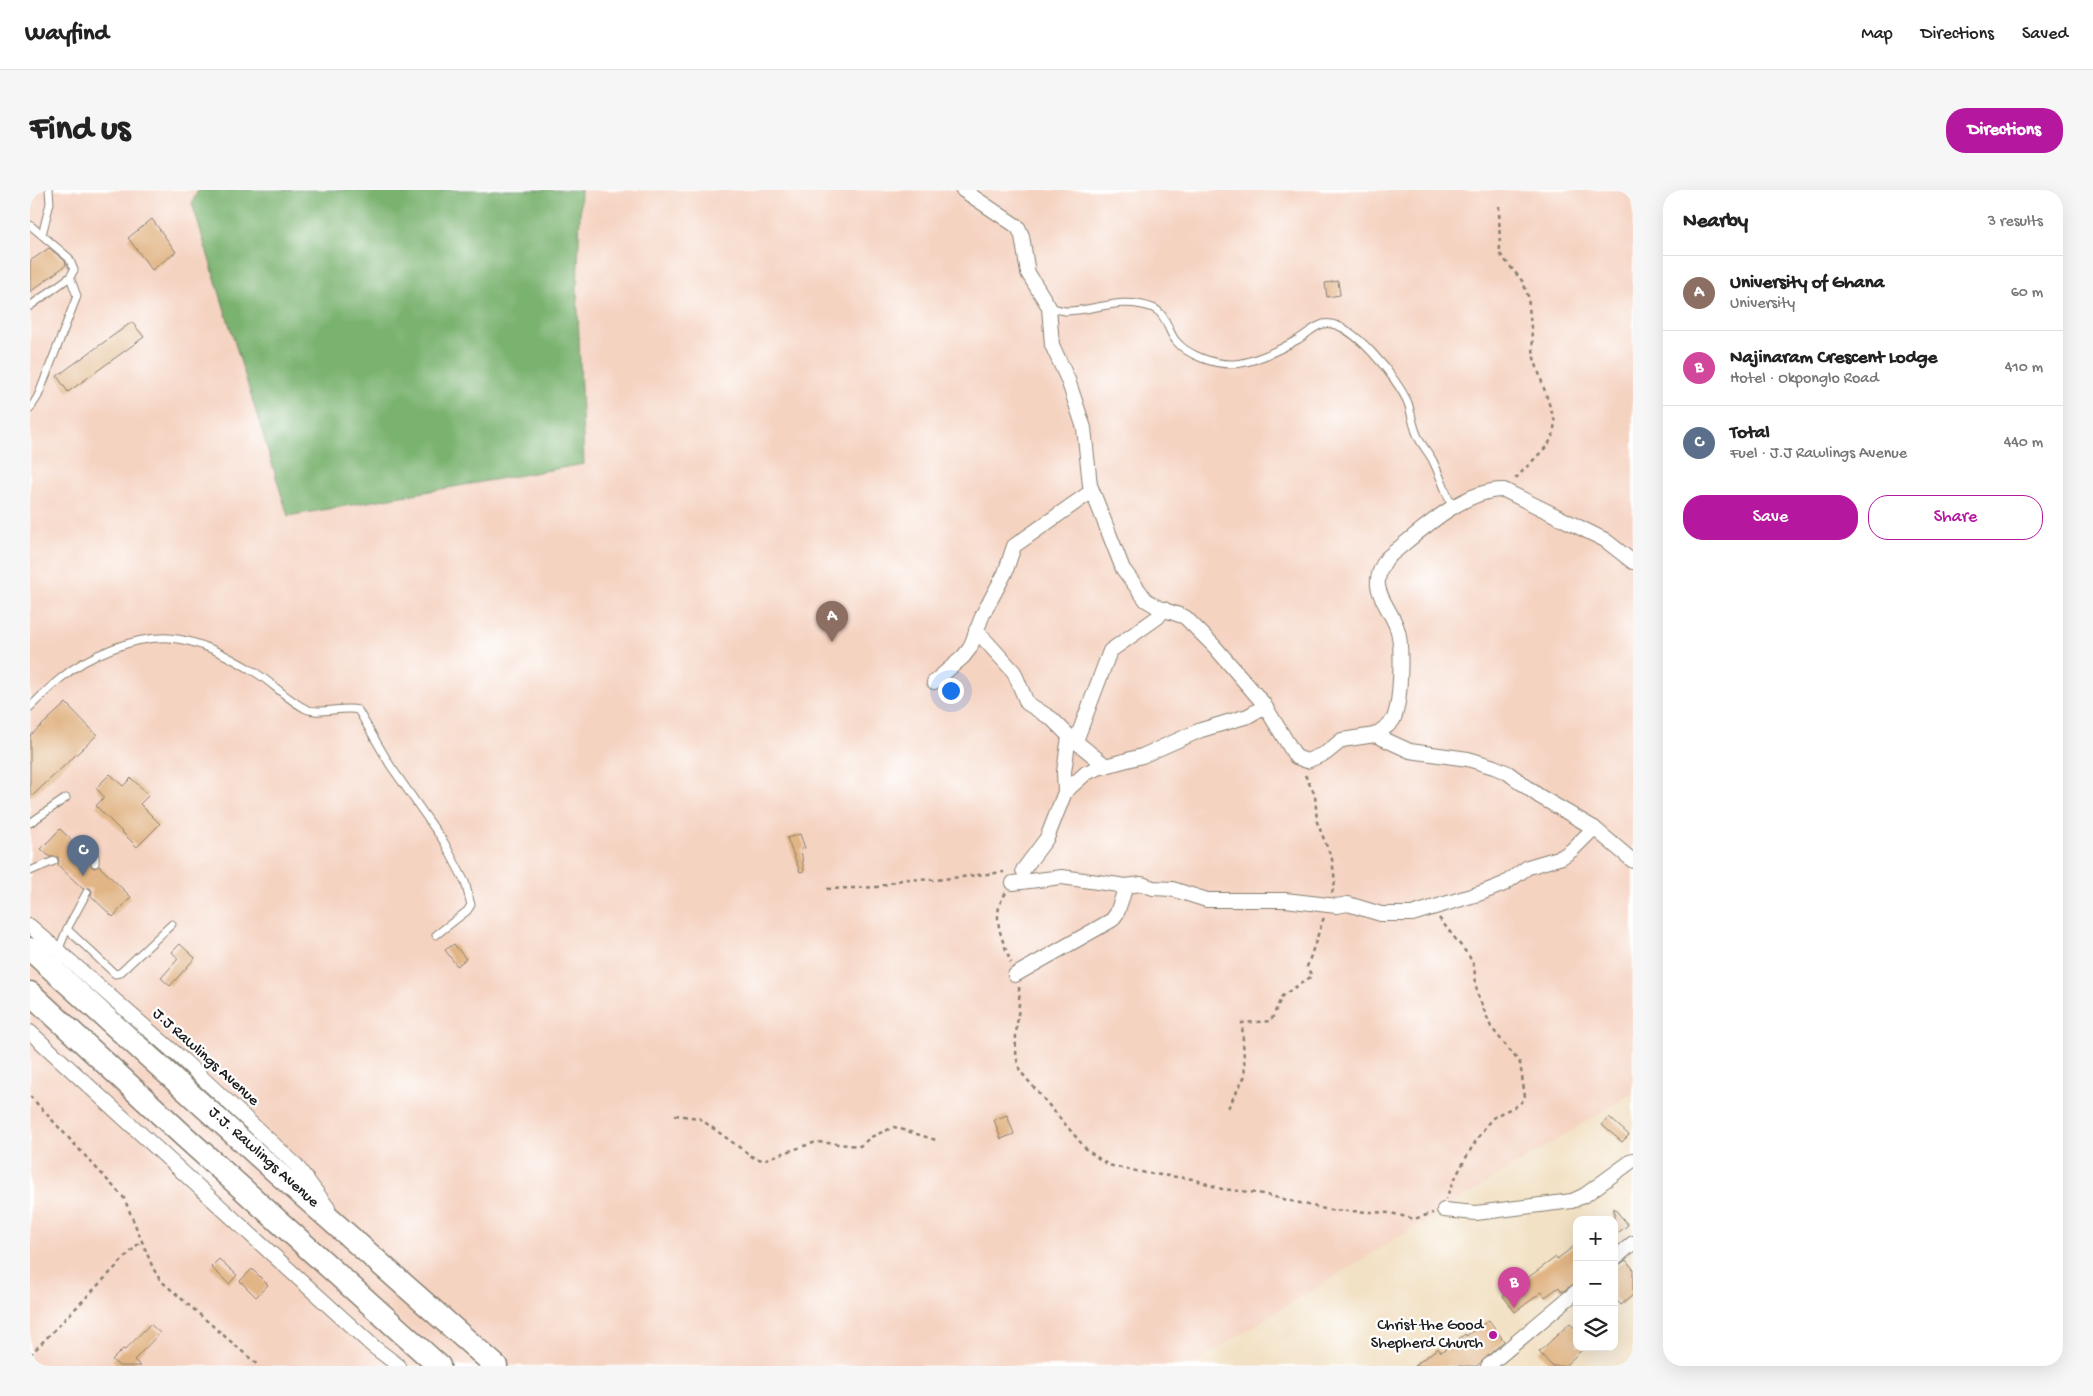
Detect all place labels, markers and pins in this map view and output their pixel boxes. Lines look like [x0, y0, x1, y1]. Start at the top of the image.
pin: A [816, 601, 848, 642]
pin: C [67, 835, 99, 876]
pin: B [1498, 1267, 1530, 1308]
place label: Christ the Good Shepherd Church [1371, 1317, 1485, 1354]
marker: Christ the Good Shepherd Church [1487, 1329, 1499, 1341]

